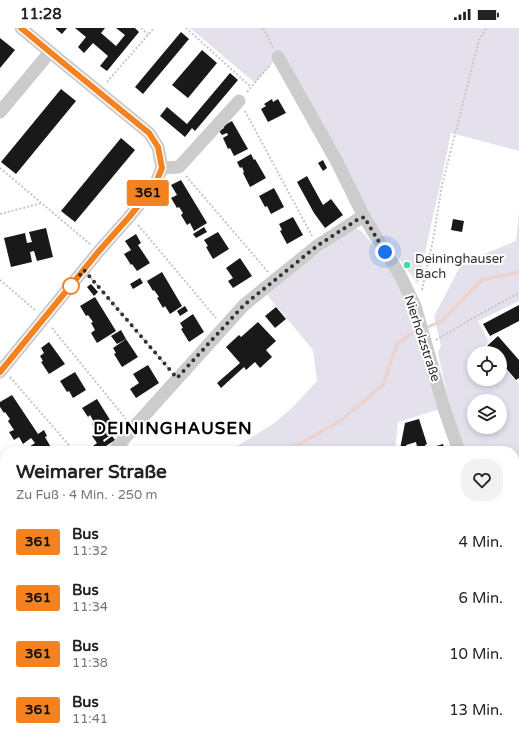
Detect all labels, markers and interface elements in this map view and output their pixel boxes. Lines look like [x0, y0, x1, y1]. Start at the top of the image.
text: 11:28 [20, 5, 62, 23]
line badge: 361 [125, 180, 171, 206]
text: 361 [135, 184, 161, 201]
your location [375, 242, 395, 262]
place label: Deininghauser Bach [415, 251, 504, 282]
marker: Deininghauser Bach [402, 260, 412, 270]
unlabelled marker [62, 277, 80, 295]
street label: Nierholzstraße [401, 293, 444, 384]
map controls [467, 346, 507, 434]
button: locate [467, 346, 507, 386]
button: layers [467, 394, 507, 434]
district label: DEININGHAUSEN [93, 418, 253, 439]
button: heart [461, 459, 503, 501]
text: Weimarer Straße [16, 461, 167, 483]
text: Zu Fuß · 4 Min. · 250 m [16, 487, 157, 503]
text: Bus [72, 525, 99, 543]
text: 361 [25, 533, 51, 550]
text: 4 Min. [459, 533, 503, 551]
text: 11:32 [72, 543, 108, 559]
text: Bus [72, 581, 99, 599]
text: 361 [25, 589, 51, 606]
text: 6 Min. [459, 589, 503, 607]
text: 11:34 [72, 599, 108, 615]
text: Bus [72, 637, 99, 655]
text: 361 [25, 645, 51, 662]
text: 10 Min. [449, 645, 503, 663]
text: 11:38 [72, 655, 108, 671]
text: Bus [72, 693, 99, 711]
text: 361 [25, 701, 51, 718]
text: 13 Min. [449, 701, 503, 719]
text: 11:41 [72, 711, 108, 727]

